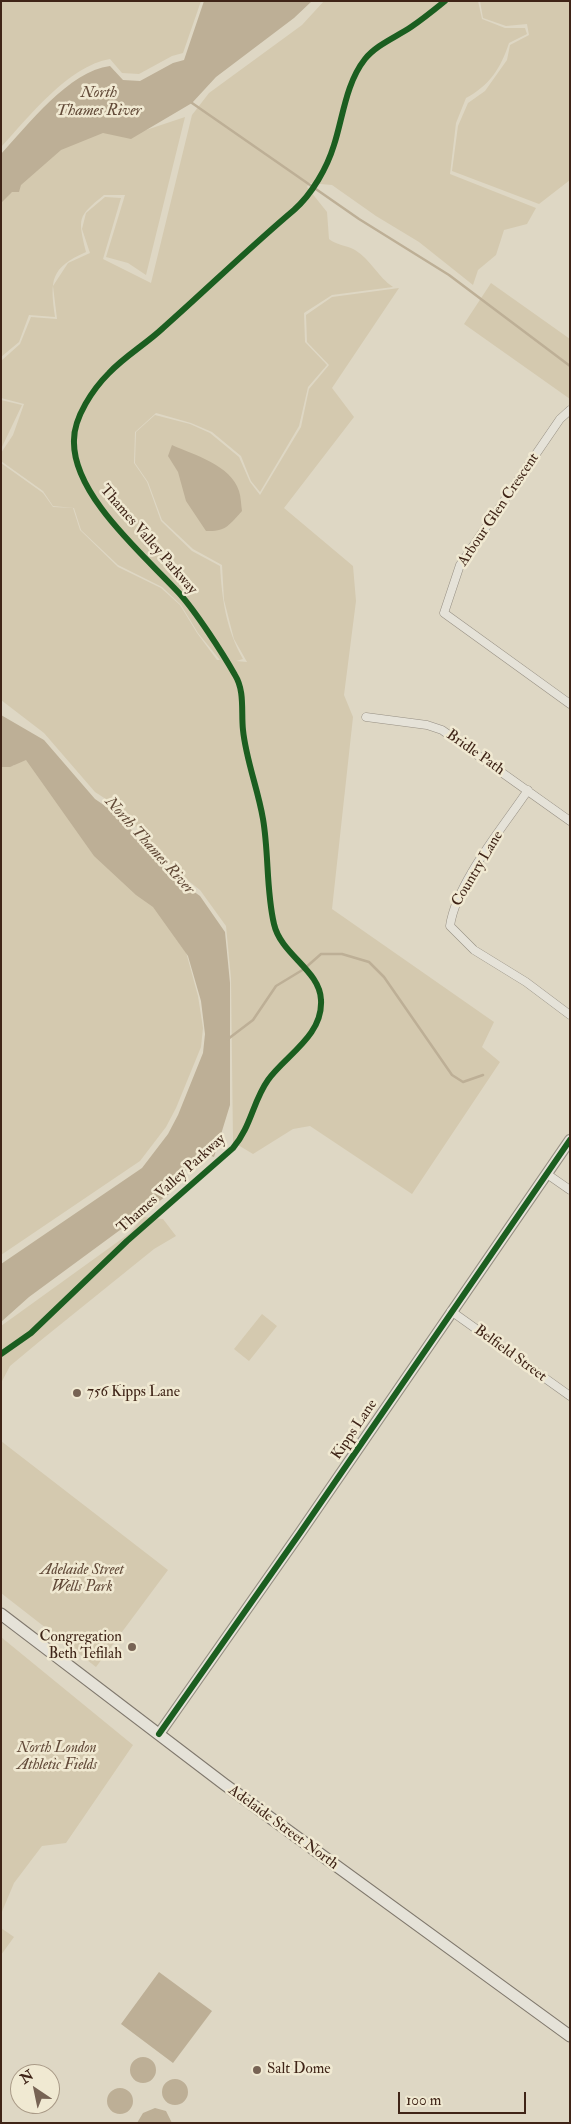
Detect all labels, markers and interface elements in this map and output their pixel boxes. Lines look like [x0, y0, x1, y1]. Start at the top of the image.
water label: North Thames River [57, 84, 141, 122]
street label: Arbour Glen Crescent [455, 450, 543, 570]
street label: Thames Valley Parkway [95, 481, 201, 599]
street label: Bridle Path [442, 726, 508, 780]
water label: North Thames River [100, 793, 198, 899]
street label: Country Lane [448, 828, 508, 910]
street label: Thames Valley Parkway [114, 1131, 230, 1237]
street label: Belfield Street [470, 1322, 550, 1386]
place label: 756 Kipps Lane [87, 1384, 180, 1402]
marker: 756 Kipps Lane [71, 1387, 83, 1399]
street label: Kipps Lane [328, 1396, 382, 1464]
park label: Adelaide Street Wells Park [40, 1562, 124, 1597]
place label: Congregation Beth Tefilah [40, 1629, 122, 1664]
marker: Congregation Beth Tefilah [126, 1641, 138, 1653]
park label: North London Athletic Fields [17, 1740, 97, 1775]
street label: Adelaide Street North [224, 1782, 342, 1874]
place label: Salt Dome [267, 2061, 331, 2079]
north arrow [10, 2064, 60, 2114]
marker: Salt Dome [251, 2064, 263, 2076]
text: N [17, 2066, 37, 2088]
scale bar [401, 2082, 528, 2114]
text: 100 m [406, 2091, 441, 2110]

